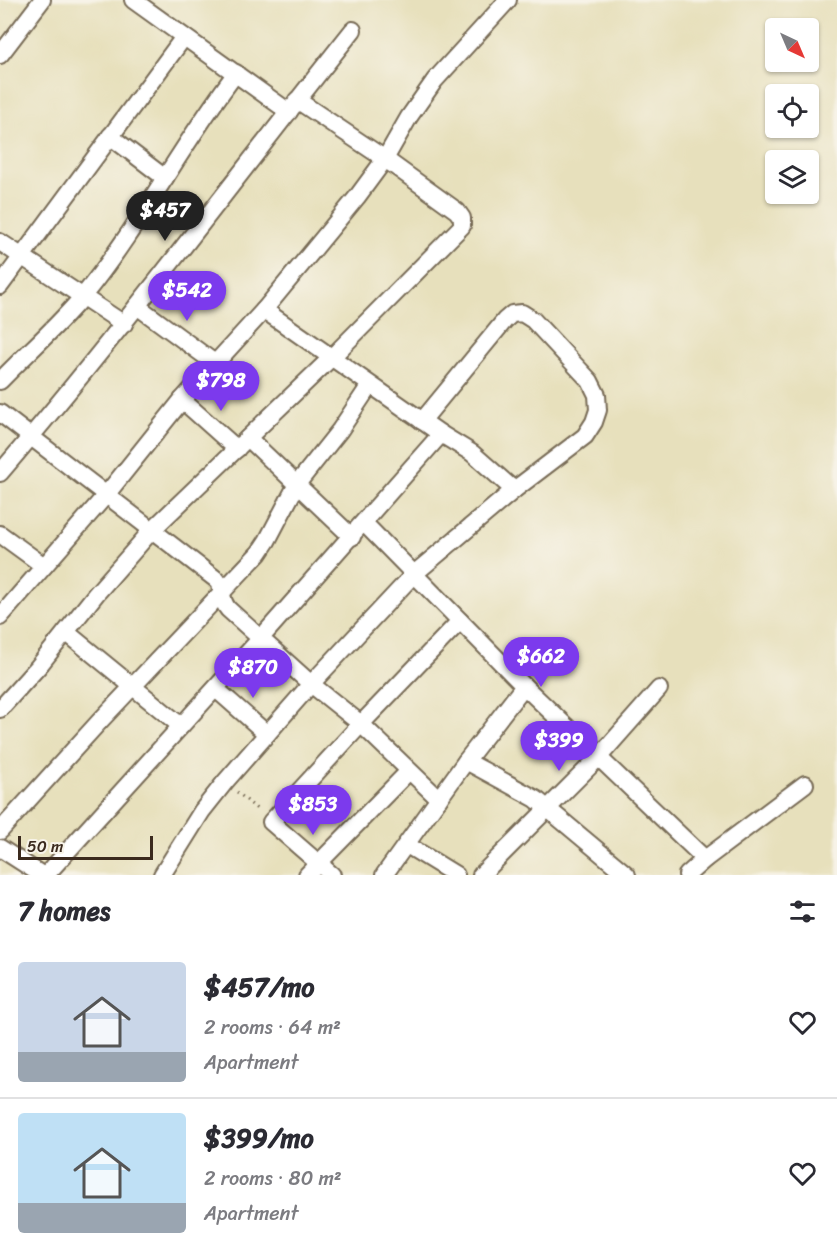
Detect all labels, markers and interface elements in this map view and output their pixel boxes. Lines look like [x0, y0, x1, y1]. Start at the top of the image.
north arrow [765, 18, 819, 72]
map controls [765, 18, 819, 204]
button: locate [765, 84, 819, 138]
button: layers [765, 150, 819, 204]
pin: $457 [129, 191, 201, 242]
text: $457 [140, 193, 190, 228]
pin: $542 [151, 271, 223, 322]
text: $542 [162, 273, 212, 308]
pin: $798 [185, 361, 257, 412]
text: $798 [196, 363, 246, 398]
pin: $662 [505, 637, 577, 688]
text: $662 [517, 639, 565, 674]
pin: $870 [217, 648, 289, 699]
text: $870 [228, 650, 278, 685]
pin: $399 [523, 721, 595, 772]
text: $399 [535, 723, 584, 758]
pin: $853 [277, 785, 349, 836]
text: $853 [289, 787, 337, 822]
text: 50 m [27, 832, 63, 861]
scale bar [18, 833, 153, 860]
text: 7 homes [18, 888, 110, 934]
icon: filters [786, 895, 819, 928]
text: $457/mo [204, 964, 315, 1010]
icon: home [66, 986, 138, 1058]
icon: heart [786, 1006, 819, 1039]
text: 2 rooms · 64 m² [204, 1010, 341, 1045]
text: Apartment [204, 1045, 298, 1080]
text: $399/mo [204, 1115, 314, 1161]
icon: home [66, 1137, 138, 1209]
icon: heart [786, 1157, 819, 1190]
text: 2 rooms · 80 m² [204, 1161, 342, 1196]
text: Apartment [204, 1196, 298, 1231]

